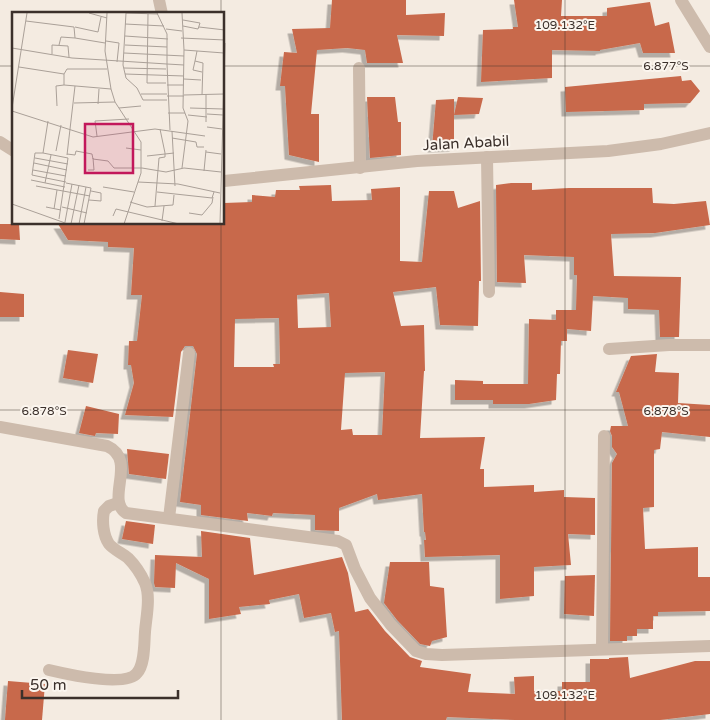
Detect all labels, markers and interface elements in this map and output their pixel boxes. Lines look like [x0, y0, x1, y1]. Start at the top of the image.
inset map [12, 12, 225, 225]
text: 109.132°E [535, 18, 596, 32]
text: 6.877°S [643, 59, 689, 73]
street label: Jalan Ababil [422, 132, 510, 154]
text: 6.878°S [21, 404, 67, 418]
text: 6.878°S [643, 404, 689, 418]
scale bar [22, 668, 179, 700]
text: 50 m [30, 676, 67, 694]
text: 109.132°E [535, 688, 596, 702]

